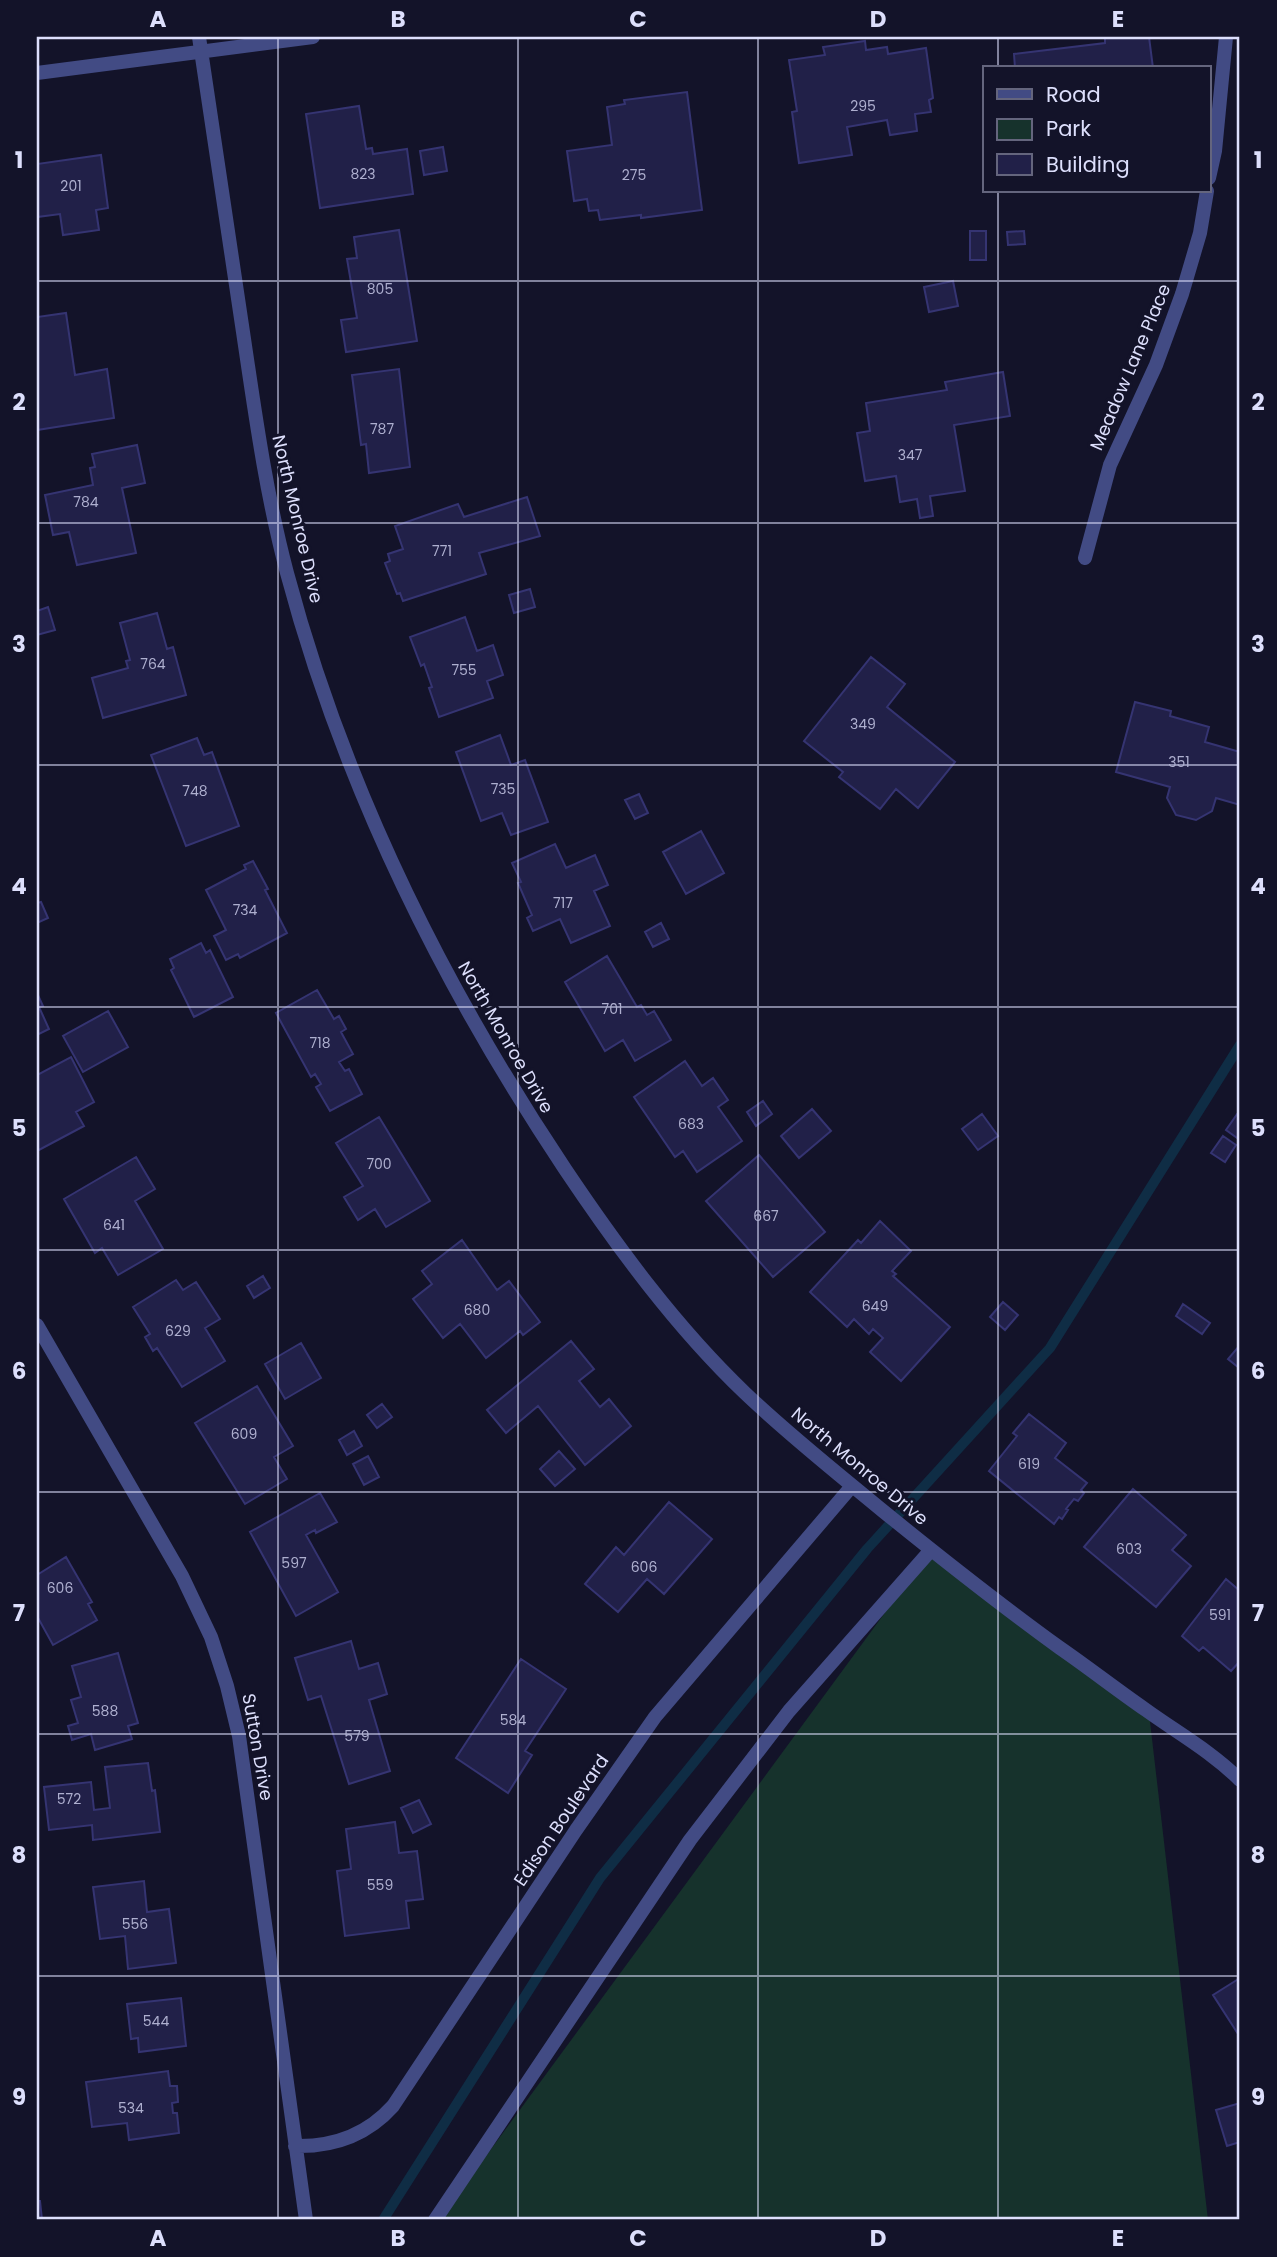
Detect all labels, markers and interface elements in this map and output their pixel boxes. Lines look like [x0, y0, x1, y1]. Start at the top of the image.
text: A [150, 3, 167, 35]
text: B [390, 3, 406, 35]
text: C [629, 3, 647, 35]
text: D [870, 3, 886, 35]
text: E [1112, 3, 1124, 35]
legend [983, 66, 1210, 192]
text: Road [1046, 80, 1101, 109]
house number: 295 [850, 96, 876, 116]
text: Park [1046, 114, 1091, 143]
text: 1 [15, 144, 23, 176]
text: 1 [1254, 144, 1262, 176]
text: Building [1046, 150, 1130, 179]
house number: 823 [350, 164, 376, 184]
house number: 275 [622, 165, 646, 185]
house number: 201 [60, 176, 82, 196]
house number: 805 [367, 279, 393, 299]
street label: Meadow Lane Place [1084, 280, 1176, 454]
text: 2 [12, 386, 26, 418]
text: 2 [1251, 386, 1265, 418]
house number: 787 [370, 419, 394, 439]
street label: North Monroe Drive [267, 433, 329, 605]
house number: 347 [898, 445, 923, 465]
house number: 784 [73, 492, 99, 512]
house number: 771 [432, 541, 452, 561]
text: 3 [12, 628, 26, 660]
text: 3 [1251, 628, 1265, 660]
house number: 764 [140, 654, 166, 674]
house number: 755 [451, 660, 477, 680]
house number: 349 [850, 714, 876, 734]
house number: 351 [1168, 752, 1190, 772]
house number: 735 [491, 779, 515, 799]
house number: 748 [182, 781, 208, 801]
text: 4 [11, 870, 27, 902]
text: 4 [1250, 870, 1266, 902]
house number: 717 [553, 893, 573, 913]
house number: 734 [233, 900, 258, 920]
street label: North Monroe Drive [452, 956, 560, 1118]
house number: 701 [602, 999, 622, 1019]
house number: 718 [310, 1033, 331, 1053]
text: 5 [12, 1112, 26, 1144]
text: 5 [1251, 1112, 1265, 1144]
house number: 683 [678, 1114, 704, 1134]
house number: 700 [366, 1154, 392, 1174]
house number: 667 [753, 1206, 779, 1226]
house number: 641 [103, 1215, 125, 1235]
house number: 649 [862, 1296, 888, 1316]
house number: 680 [464, 1300, 490, 1320]
house number: 629 [165, 1321, 191, 1341]
text: 6 [12, 1355, 26, 1387]
text: 6 [1251, 1355, 1265, 1387]
street label: North Monroe Drive [786, 1401, 934, 1531]
house number: 609 [231, 1424, 257, 1444]
house number: 619 [1018, 1454, 1040, 1474]
house number: 603 [1116, 1539, 1142, 1559]
house number: 597 [281, 1553, 307, 1573]
house number: 606 [631, 1557, 657, 1577]
house number: 606 [47, 1578, 73, 1598]
text: 7 [13, 1597, 25, 1629]
text: 7 [1252, 1597, 1264, 1629]
house number: 591 [1209, 1605, 1231, 1625]
street label: Sutton Drive [236, 1692, 280, 1802]
house number: 588 [92, 1701, 118, 1721]
house number: 584 [500, 1710, 526, 1730]
house number: 579 [344, 1726, 370, 1746]
street label: Edison Boulevard [508, 1749, 614, 1891]
house number: 572 [57, 1789, 81, 1809]
text: 8 [12, 1839, 26, 1871]
text: 8 [1251, 1839, 1265, 1871]
house number: 559 [367, 1875, 393, 1895]
house number: 556 [122, 1914, 148, 1934]
house number: 544 [143, 2011, 169, 2031]
text: 9 [12, 2081, 26, 2113]
text: 9 [1251, 2081, 1265, 2113]
house number: 534 [118, 2098, 144, 2118]
text: A [150, 2222, 167, 2254]
text: B [390, 2222, 406, 2254]
text: C [629, 2222, 647, 2254]
text: D [870, 2222, 886, 2254]
text: E [1112, 2222, 1124, 2254]

